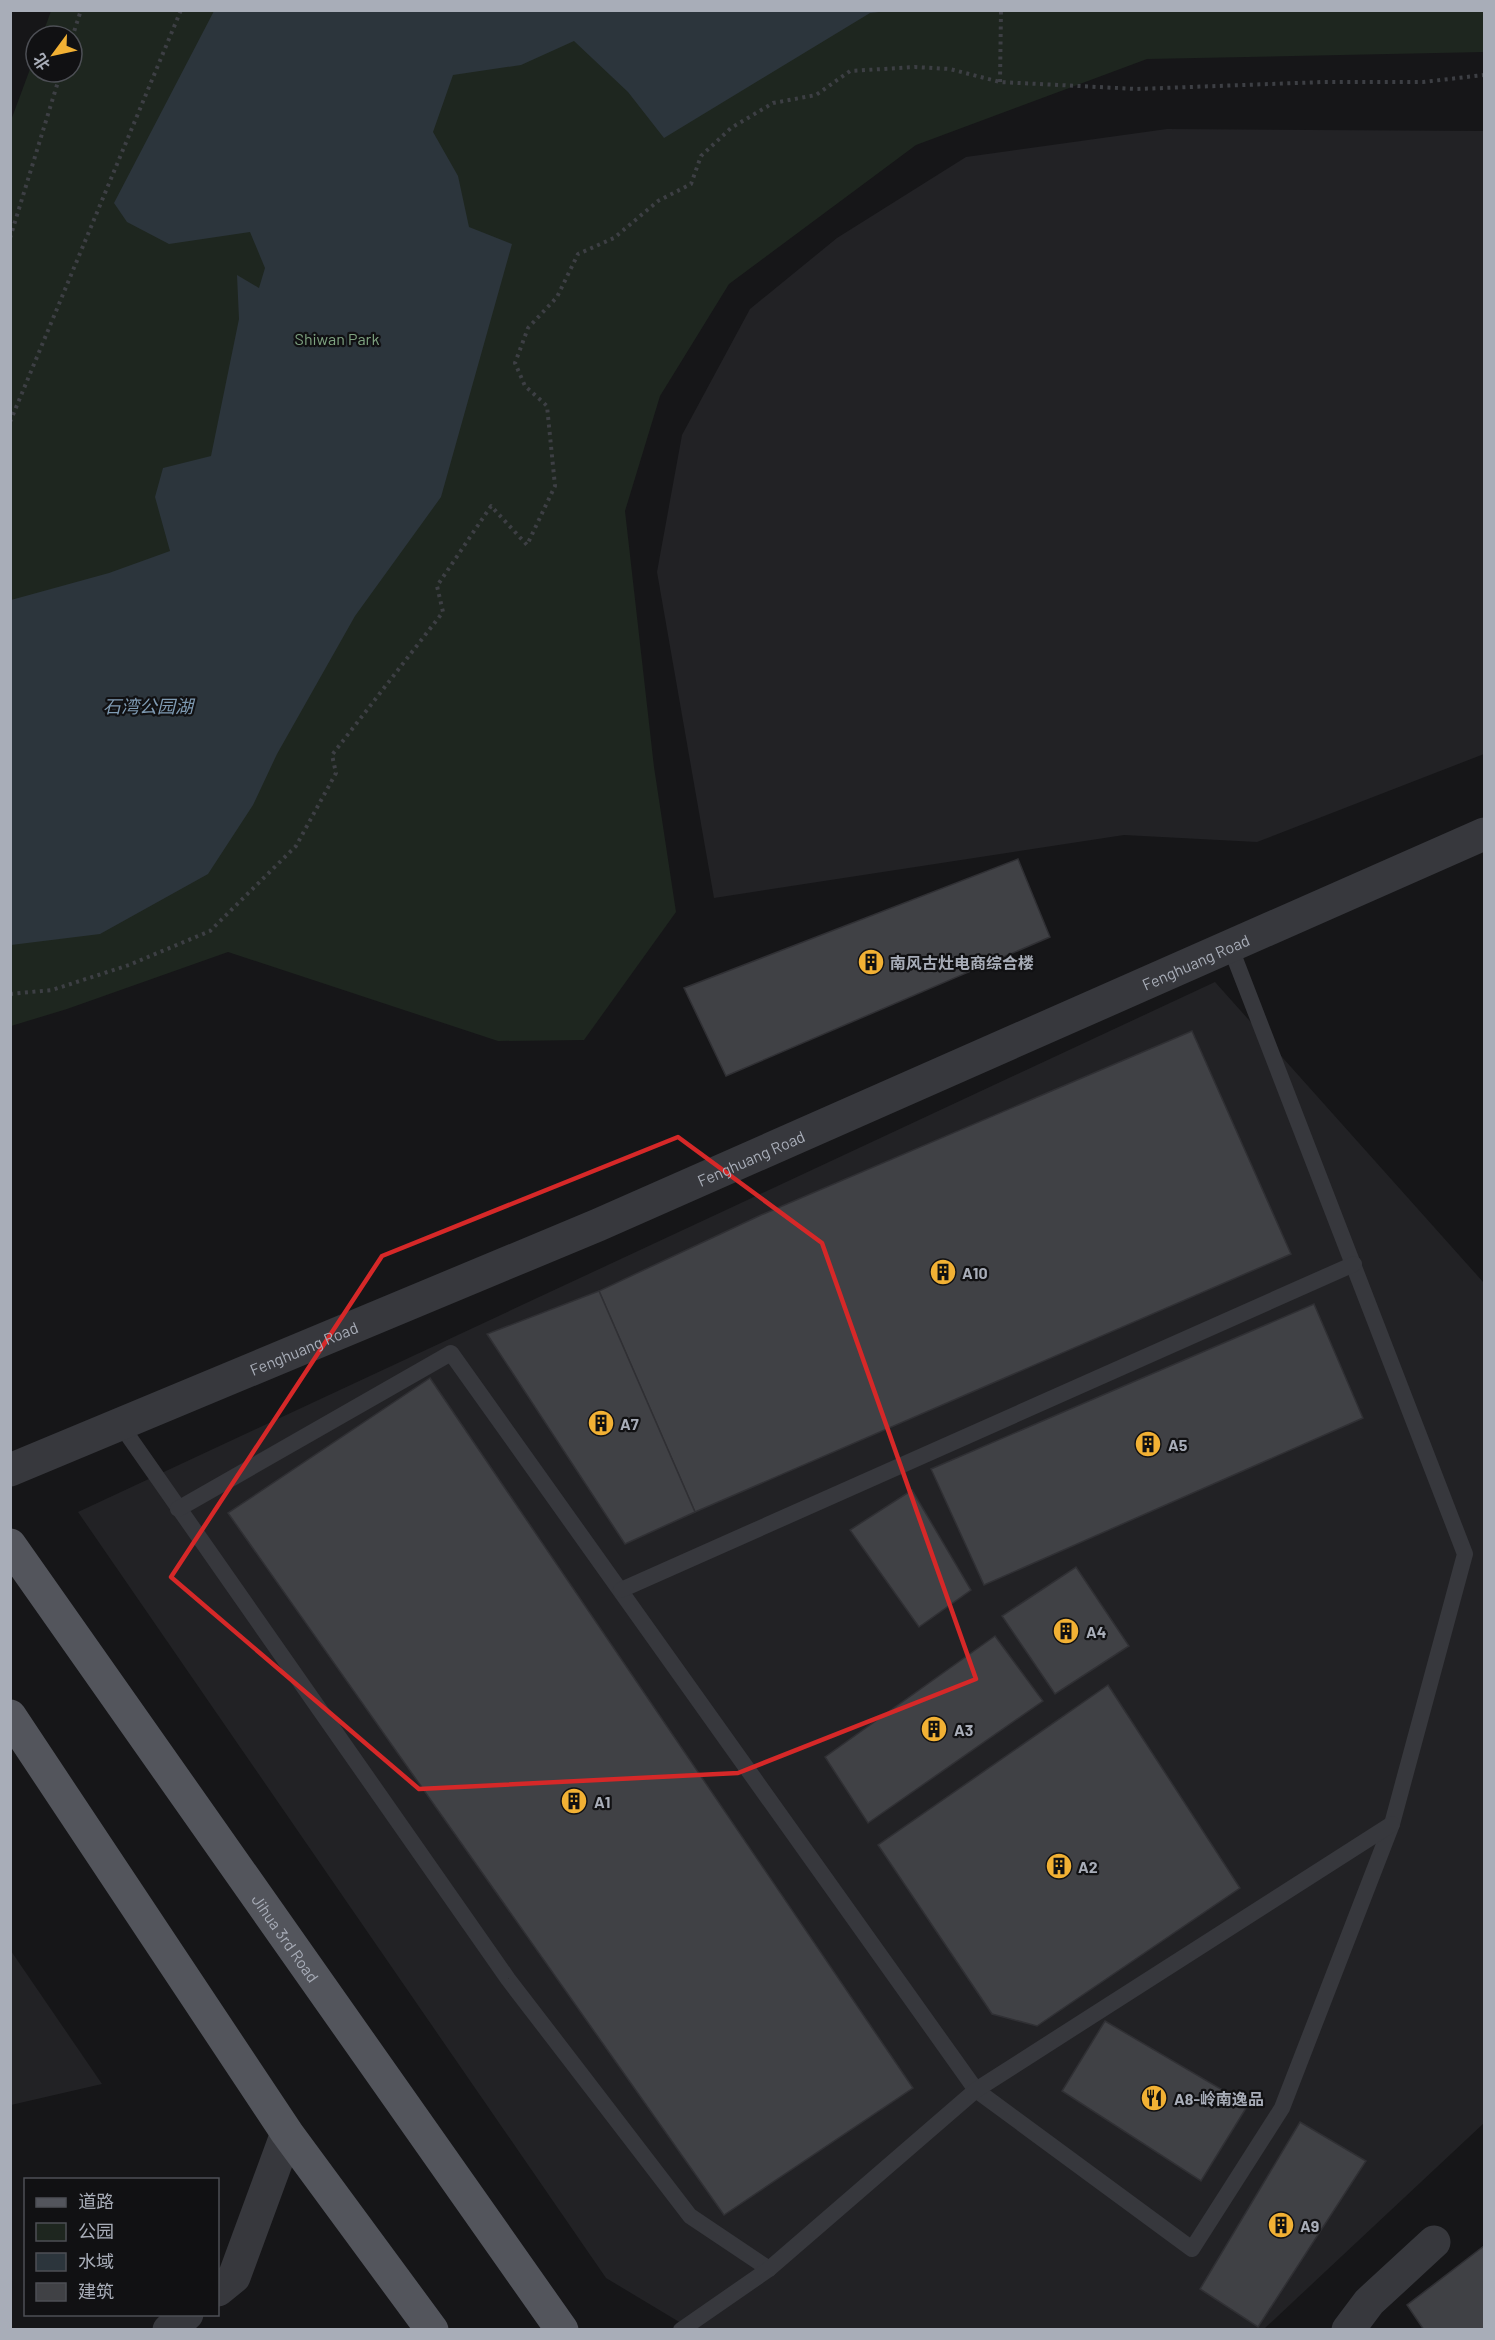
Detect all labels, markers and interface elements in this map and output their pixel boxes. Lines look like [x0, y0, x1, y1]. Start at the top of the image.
north arrow [24, 24, 84, 84]
text: 北 [29, 51, 53, 74]
park label: Shiwan Park [295, 329, 379, 348]
water label: 石湾公园湖 [103, 695, 196, 717]
street label: Fenghuang Road [1139, 929, 1252, 993]
building icon: 南风古灶电商综合楼 [856, 947, 886, 977]
place label: 南风古灶电商综合楼 [890, 953, 1034, 972]
street label: Fenghuang Road [694, 1126, 807, 1190]
building icon: A10 [928, 1257, 958, 1287]
place label: A10 [962, 1263, 988, 1282]
street label: Fenghuang Road [247, 1317, 360, 1379]
building icon: A7 [586, 1408, 616, 1438]
place label: A7 [620, 1414, 639, 1433]
building icon: A5 [1133, 1429, 1163, 1459]
place label: A5 [1168, 1435, 1188, 1454]
building icon: A4 [1051, 1616, 1081, 1646]
place label: A4 [1086, 1622, 1106, 1641]
building icon: A3 [919, 1714, 949, 1744]
place label: A3 [954, 1720, 973, 1739]
building icon: A1 [559, 1786, 589, 1816]
place label: A1 [594, 1792, 610, 1811]
building icon: A2 [1044, 1851, 1074, 1881]
place label: A2 [1078, 1857, 1098, 1876]
street label: Jihua 3rd Road [249, 1890, 324, 1985]
restaurant icon: A8-岭南逸品 [1139, 2083, 1169, 2113]
place label: A8-岭南逸品 [1174, 2089, 1264, 2108]
legend [24, 2178, 219, 2316]
text: 道路 [78, 2190, 114, 2212]
building icon: A9 [1266, 2210, 1296, 2240]
place label: A9 [1300, 2216, 1319, 2235]
text: 公园 [78, 2220, 114, 2242]
text: 水域 [78, 2250, 114, 2272]
text: 建筑 [78, 2280, 114, 2302]

